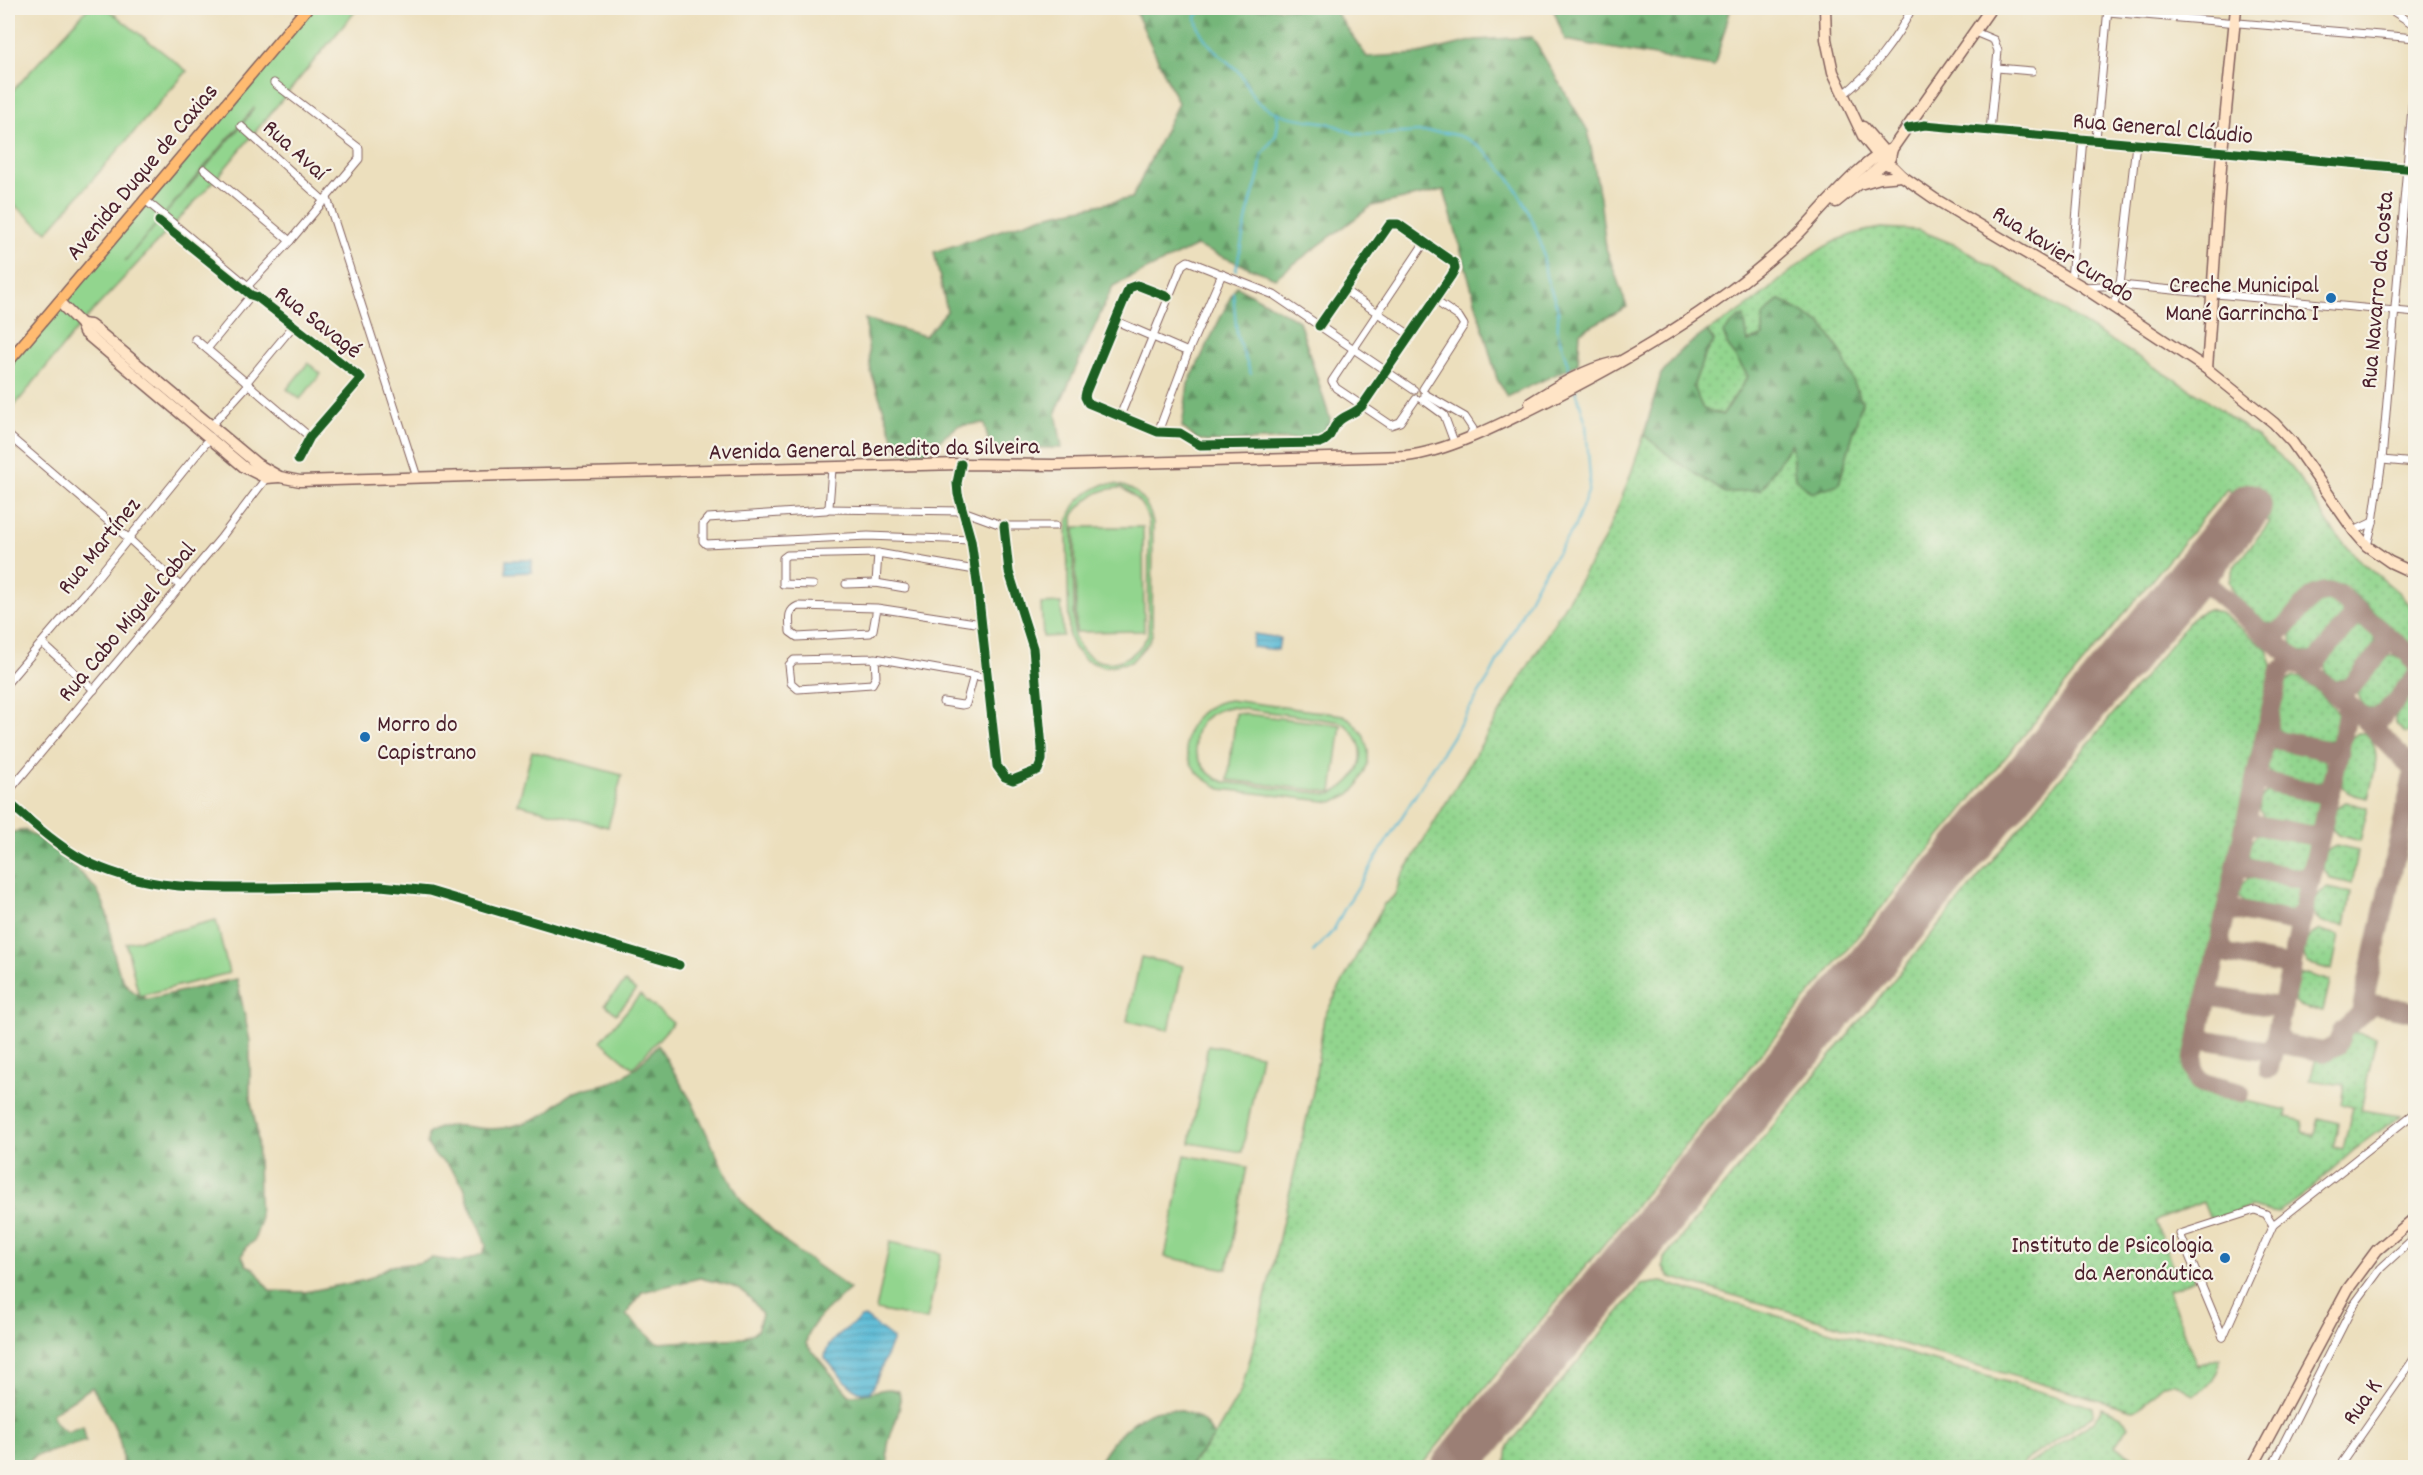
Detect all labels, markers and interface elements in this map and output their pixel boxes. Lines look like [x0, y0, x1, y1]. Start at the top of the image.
street label: Avenida Duque de Caxias [59, 77, 228, 269]
street label: Rua General Cláudio [2071, 105, 2254, 155]
street label: Rua Avaí [254, 113, 335, 191]
street label: Rua Navarro da Costa [2353, 189, 2405, 390]
street label: Rua Xavier Curado [1985, 198, 2140, 313]
place label: Creche Municipal Mané Garrincha I [2165, 270, 2320, 332]
street label: Rua Savagé [266, 278, 368, 368]
marker: Creche Municipal Mané Garrincha I [2324, 291, 2338, 305]
street label: Avenida General Benedito da Silveira [708, 431, 1041, 471]
street label: Rua Martínez [50, 491, 150, 603]
street label: Rua Cabo Miguel Cabal [51, 535, 206, 710]
place label: Morro do Capistrano [377, 709, 476, 771]
marker: Morro do Capistrano [358, 730, 372, 744]
place label: Instituto de Psicologia da Aeronáutica [2011, 1230, 2214, 1292]
marker: Instituto de Psicologia da Aeronáutica [2218, 1251, 2232, 1265]
street label: Rua K [2335, 1373, 2392, 1433]

